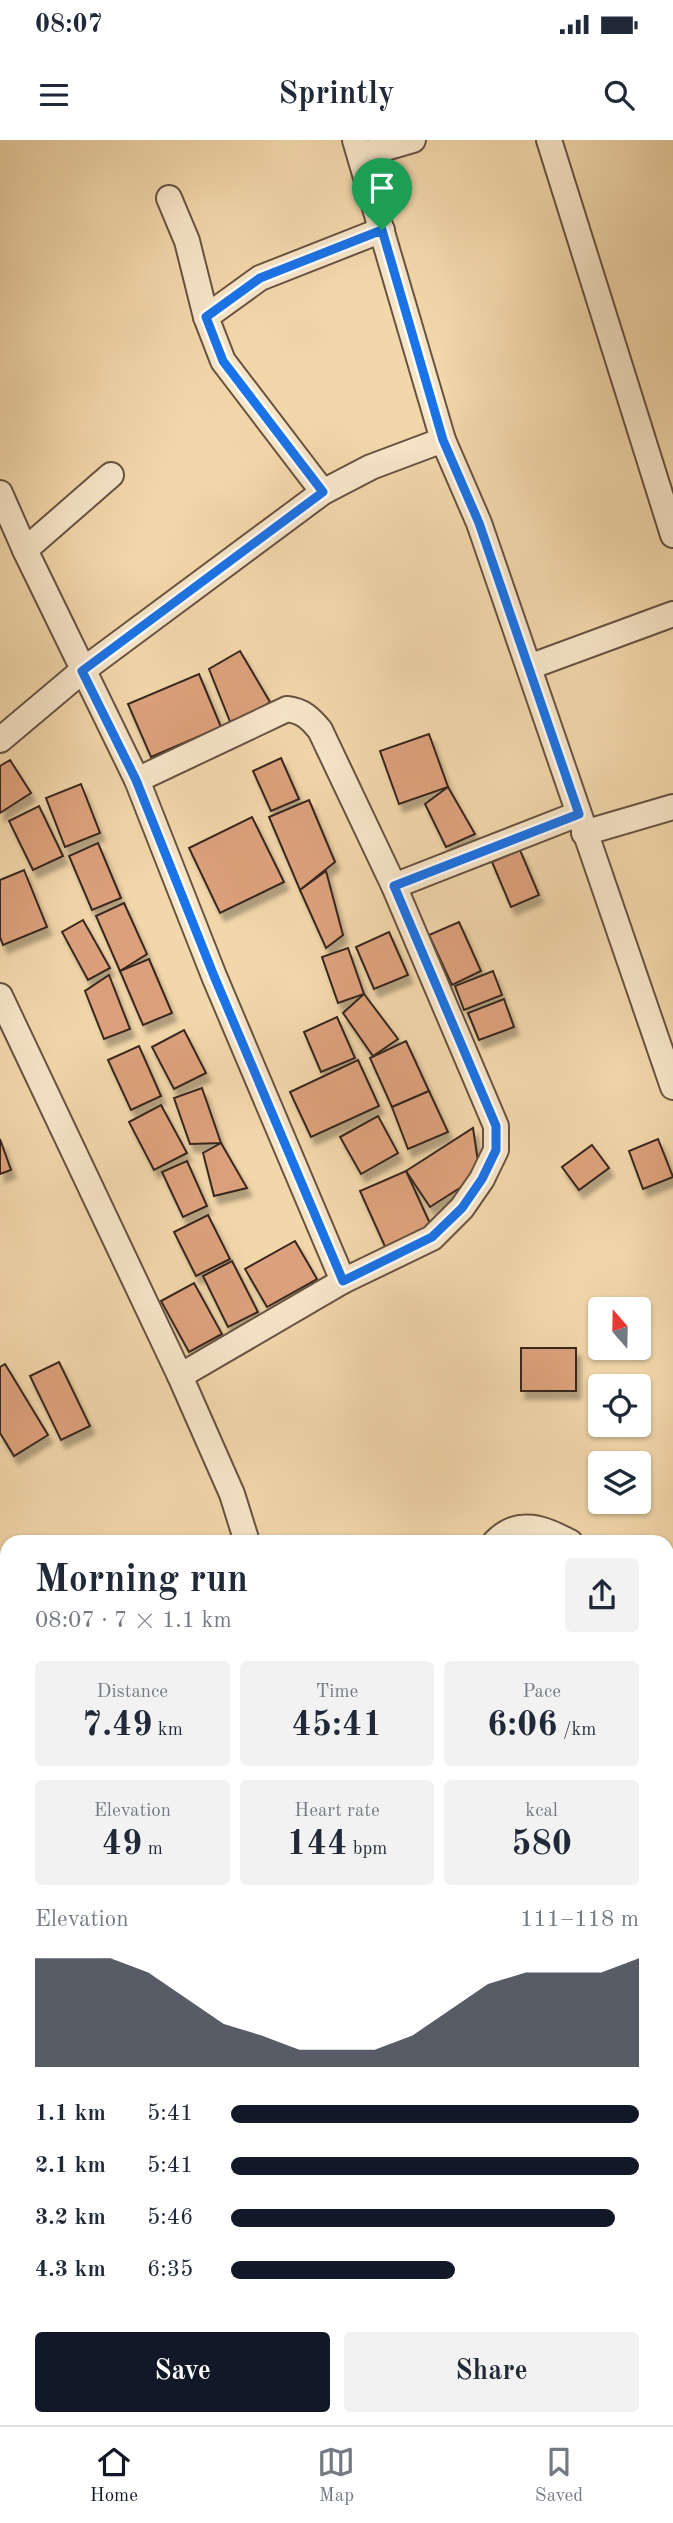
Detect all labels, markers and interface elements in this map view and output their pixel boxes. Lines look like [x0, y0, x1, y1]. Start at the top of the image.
text: 08:07 [35, 12, 103, 38]
icon: menu [35, 76, 73, 114]
icon: search [600, 76, 638, 114]
text: Sprintly [278, 79, 395, 111]
pin [352, 158, 412, 230]
icon: arrive [363, 169, 401, 207]
north arrow [588, 1297, 651, 1360]
map controls [588, 1297, 651, 1514]
button: locate [588, 1374, 651, 1437]
button: layers [588, 1451, 651, 1514]
button: share [565, 1558, 639, 1632]
text: Morning run [35, 1562, 248, 1600]
text: 08:07 · 7 × 1.1 km [35, 1609, 232, 1632]
text: Distance [97, 1683, 168, 1702]
text: Time [316, 1683, 358, 1702]
text: Pace [522, 1683, 561, 1702]
text: 7.49 [82, 1708, 153, 1743]
text: 45:41 [291, 1708, 383, 1743]
text: 6:06 [487, 1708, 558, 1743]
text: km [153, 1721, 183, 1740]
text: /km [558, 1721, 596, 1740]
text: Elevation [94, 1802, 171, 1821]
text: Heart rate [294, 1802, 380, 1821]
text: kcal [525, 1802, 558, 1821]
text: 49 [102, 1827, 142, 1862]
text: 144 [287, 1827, 347, 1862]
text: 580 [511, 1827, 572, 1862]
text: m [142, 1840, 163, 1859]
text: bpm [347, 1840, 387, 1859]
text: Elevation [35, 1908, 129, 1931]
text: 111–118 m [520, 1908, 639, 1931]
text: 1.1 km [35, 2102, 106, 2125]
text: 5:41 [147, 2102, 193, 2125]
text: 2.1 km [35, 2154, 106, 2177]
text: 5:41 [147, 2154, 193, 2177]
text: 3.2 km [35, 2206, 106, 2229]
text: 5:46 [147, 2206, 193, 2229]
text: 4.3 km [35, 2258, 106, 2281]
text: 6:35 [147, 2258, 193, 2281]
button: Save [35, 2332, 330, 2412]
button: Share [344, 2332, 639, 2412]
tab: Home [90, 2443, 138, 2508]
tab: Map [317, 2443, 355, 2508]
tab: Saved [535, 2443, 583, 2508]

